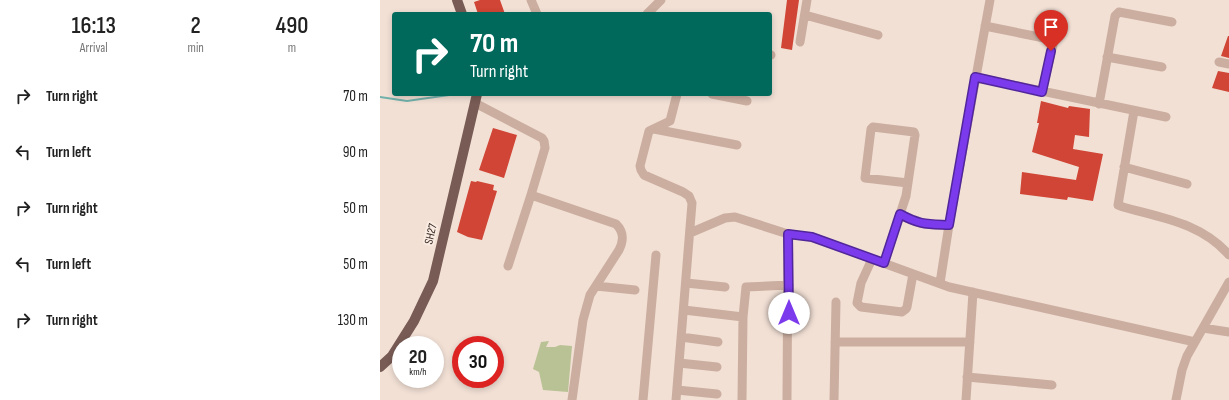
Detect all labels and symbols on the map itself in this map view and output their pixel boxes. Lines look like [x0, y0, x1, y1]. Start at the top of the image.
pin [1034, 10, 1068, 51]
street label: SH27 [421, 222, 441, 246]
position arrow [768, 292, 810, 334]
speed limit sign: 30 [452, 336, 504, 388]

